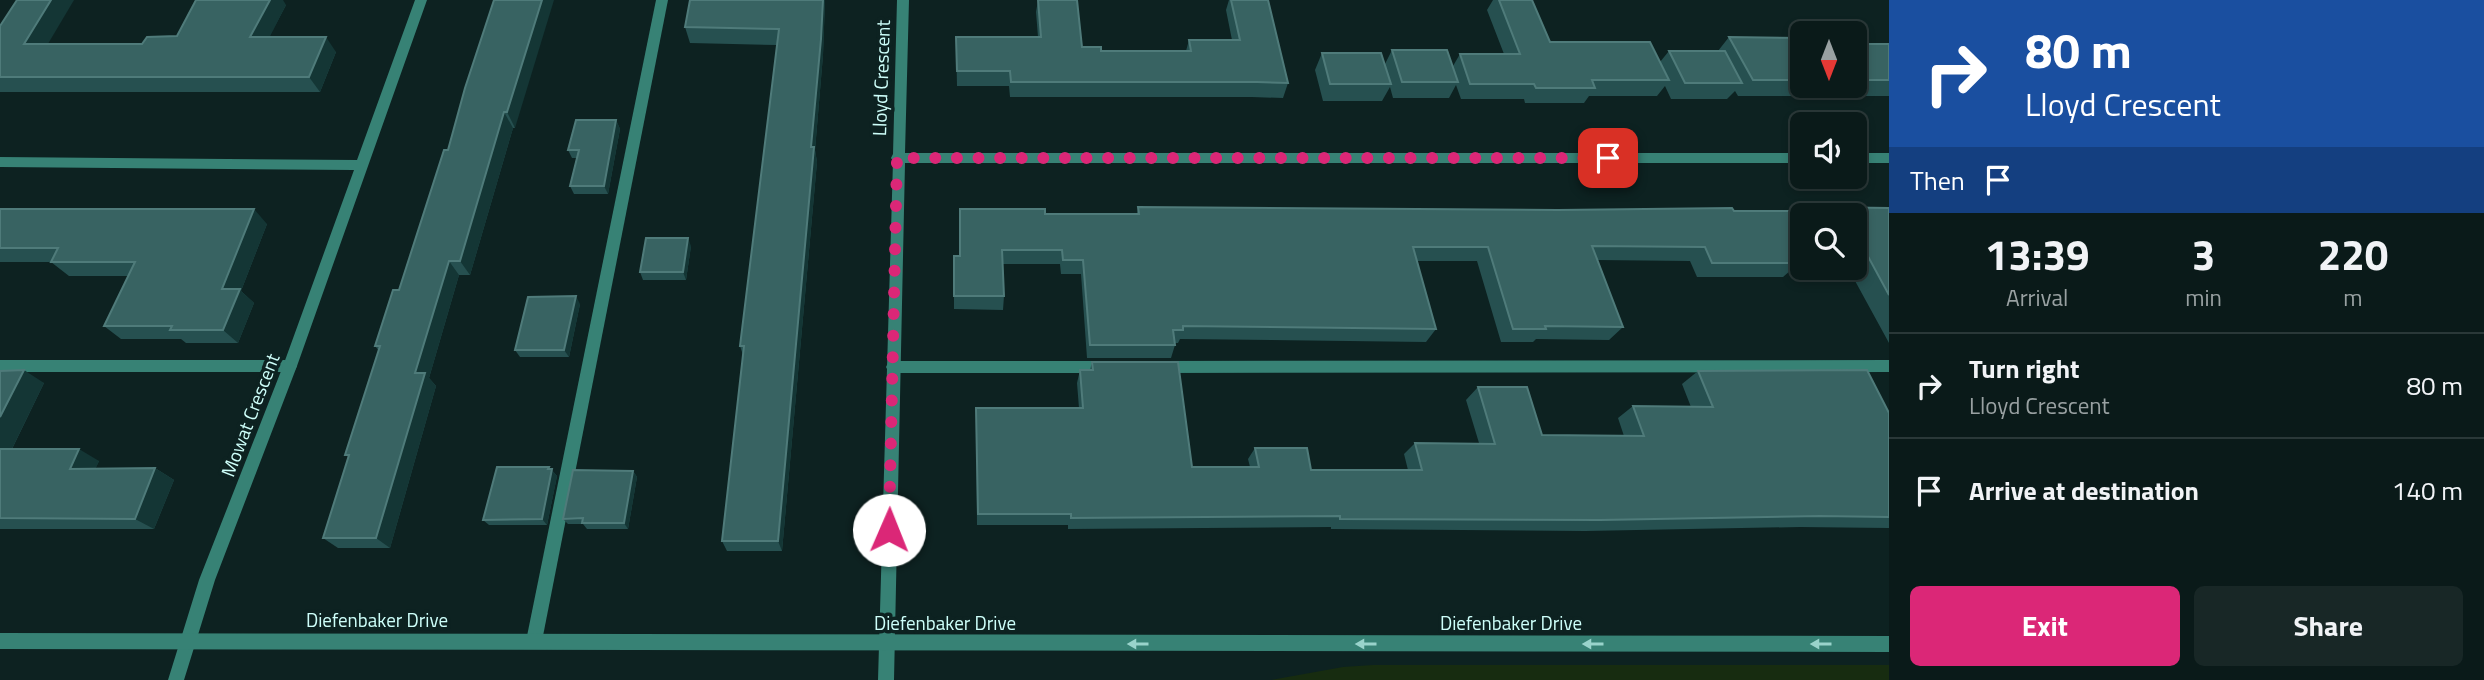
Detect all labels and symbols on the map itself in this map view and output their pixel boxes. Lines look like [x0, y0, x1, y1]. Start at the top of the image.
street label: Lloyd Crescent [864, 19, 897, 137]
north arrow [1790, 21, 1867, 98]
pin [1578, 128, 1638, 188]
street label: Mowat Crescent [213, 349, 287, 481]
position arrow [852, 493, 926, 567]
street label: Diefenbaker Drive [306, 605, 448, 634]
street label: Diefenbaker Drive [874, 608, 1016, 637]
street label: Diefenbaker Drive [1440, 608, 1582, 637]
one-way arrow [1127, 638, 1149, 650]
one-way arrow [1354, 638, 1376, 650]
one-way arrow [1582, 638, 1604, 650]
one-way arrow [1809, 638, 1831, 650]

